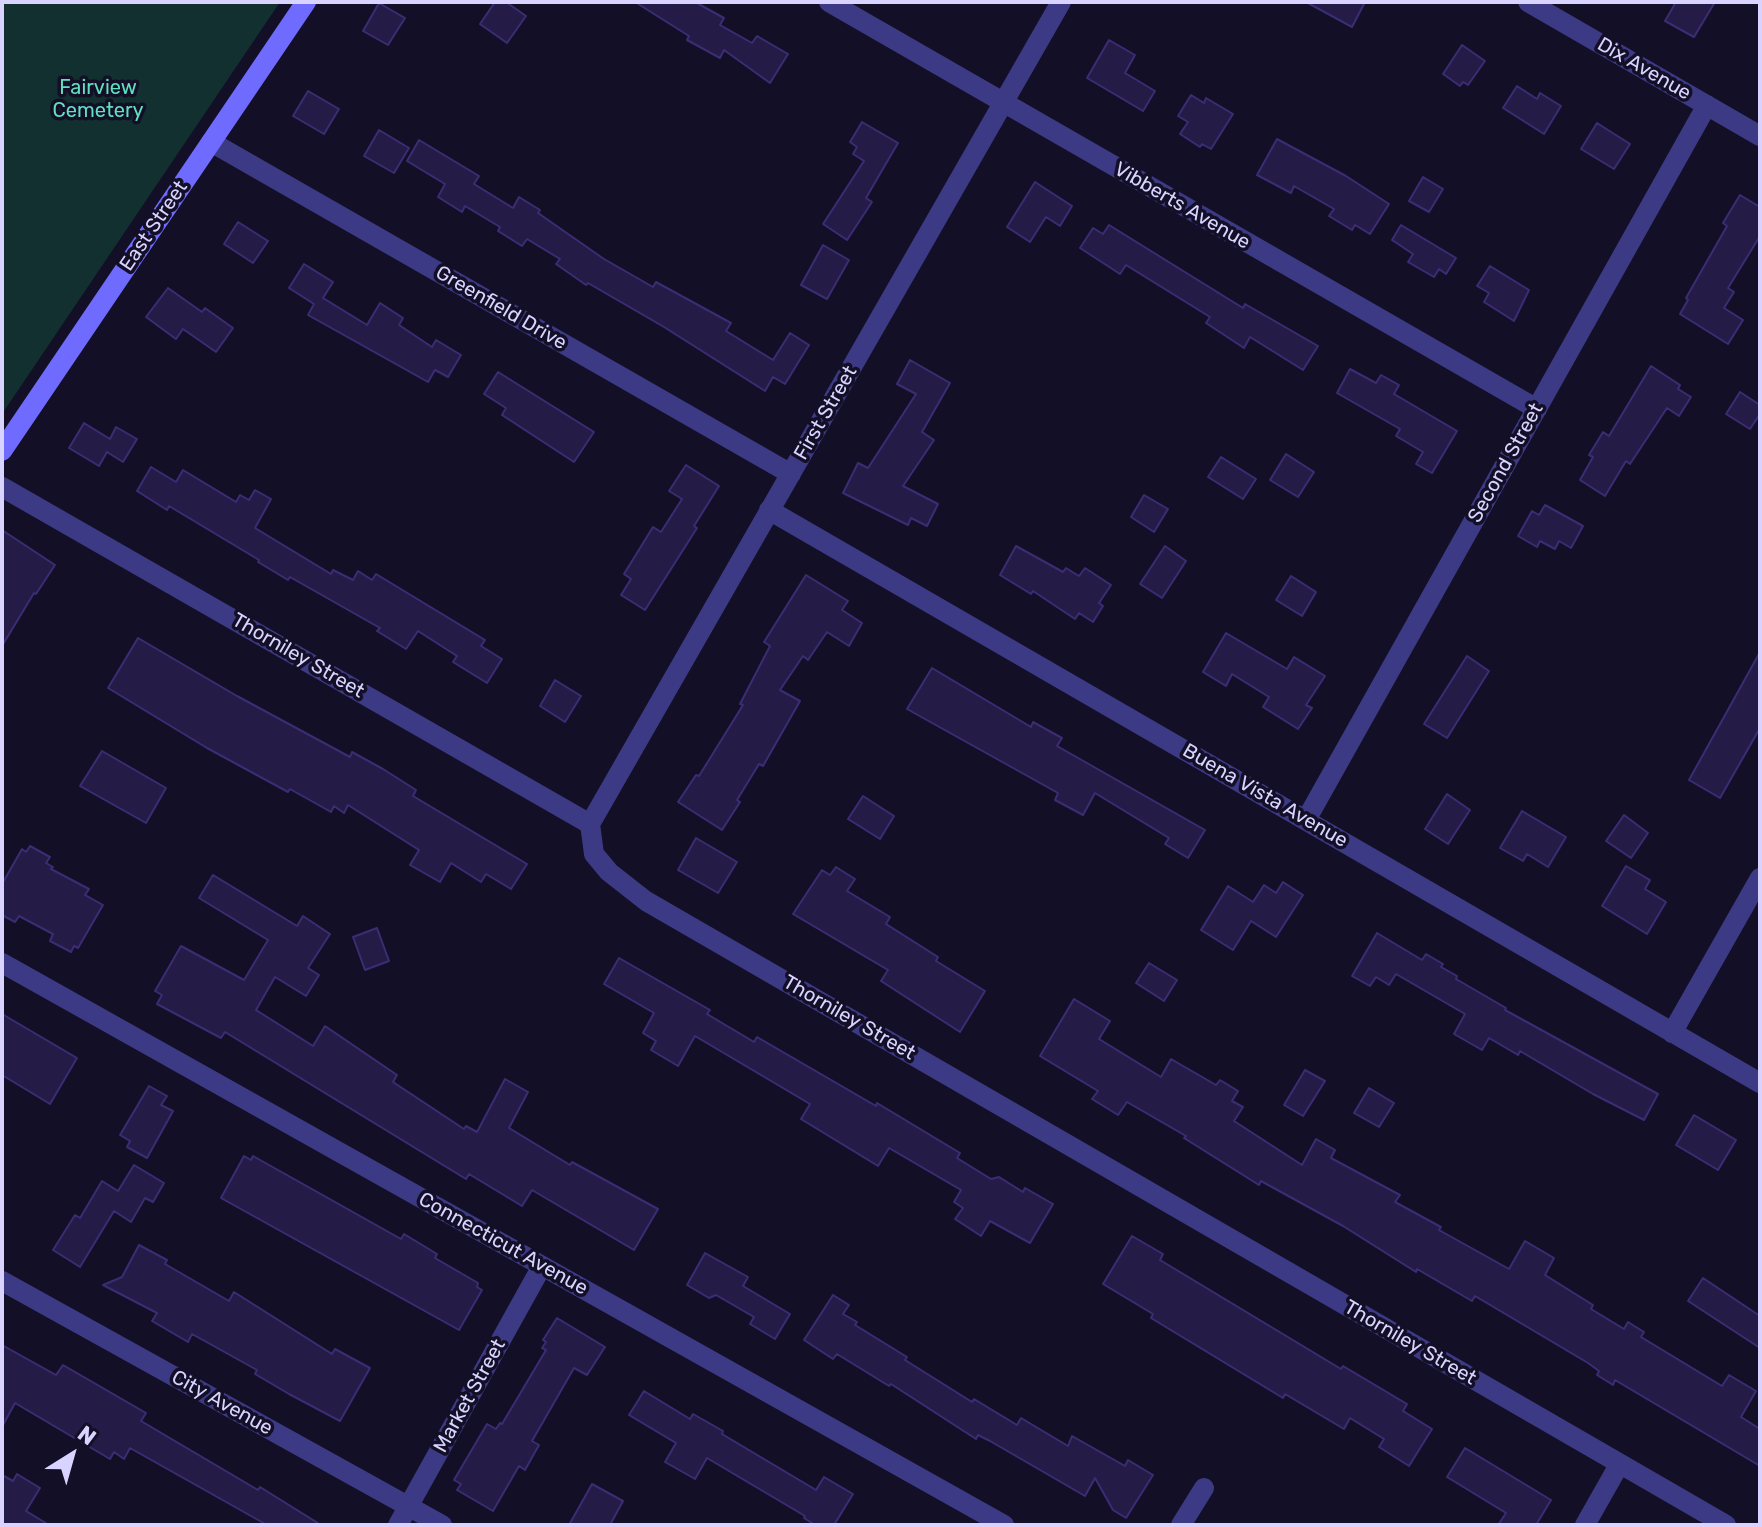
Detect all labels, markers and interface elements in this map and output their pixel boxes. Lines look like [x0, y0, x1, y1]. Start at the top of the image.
street label: Dix Avenue [1593, 33, 1695, 105]
park label: Fairview Cemetery [52, 76, 144, 123]
street label: Vibberts Avenue [1110, 157, 1254, 255]
street label: East Street [115, 176, 193, 276]
street label: Greenfield Drive [431, 261, 571, 355]
street label: First Street [789, 362, 863, 464]
street label: Second Street [1463, 399, 1549, 527]
street label: Thorniley Street [228, 608, 368, 704]
street label: Buena Vista Avenue [1178, 739, 1352, 853]
street label: Thorniley Street [779, 970, 919, 1066]
street label: Connecticut Avenue [414, 1187, 592, 1301]
street label: Thorniley Street [1340, 1295, 1480, 1391]
street label: Market Street [429, 1335, 511, 1457]
street label: City Avenue [167, 1365, 277, 1441]
north arrow [32, 1415, 112, 1495]
text: N [72, 1420, 101, 1451]

